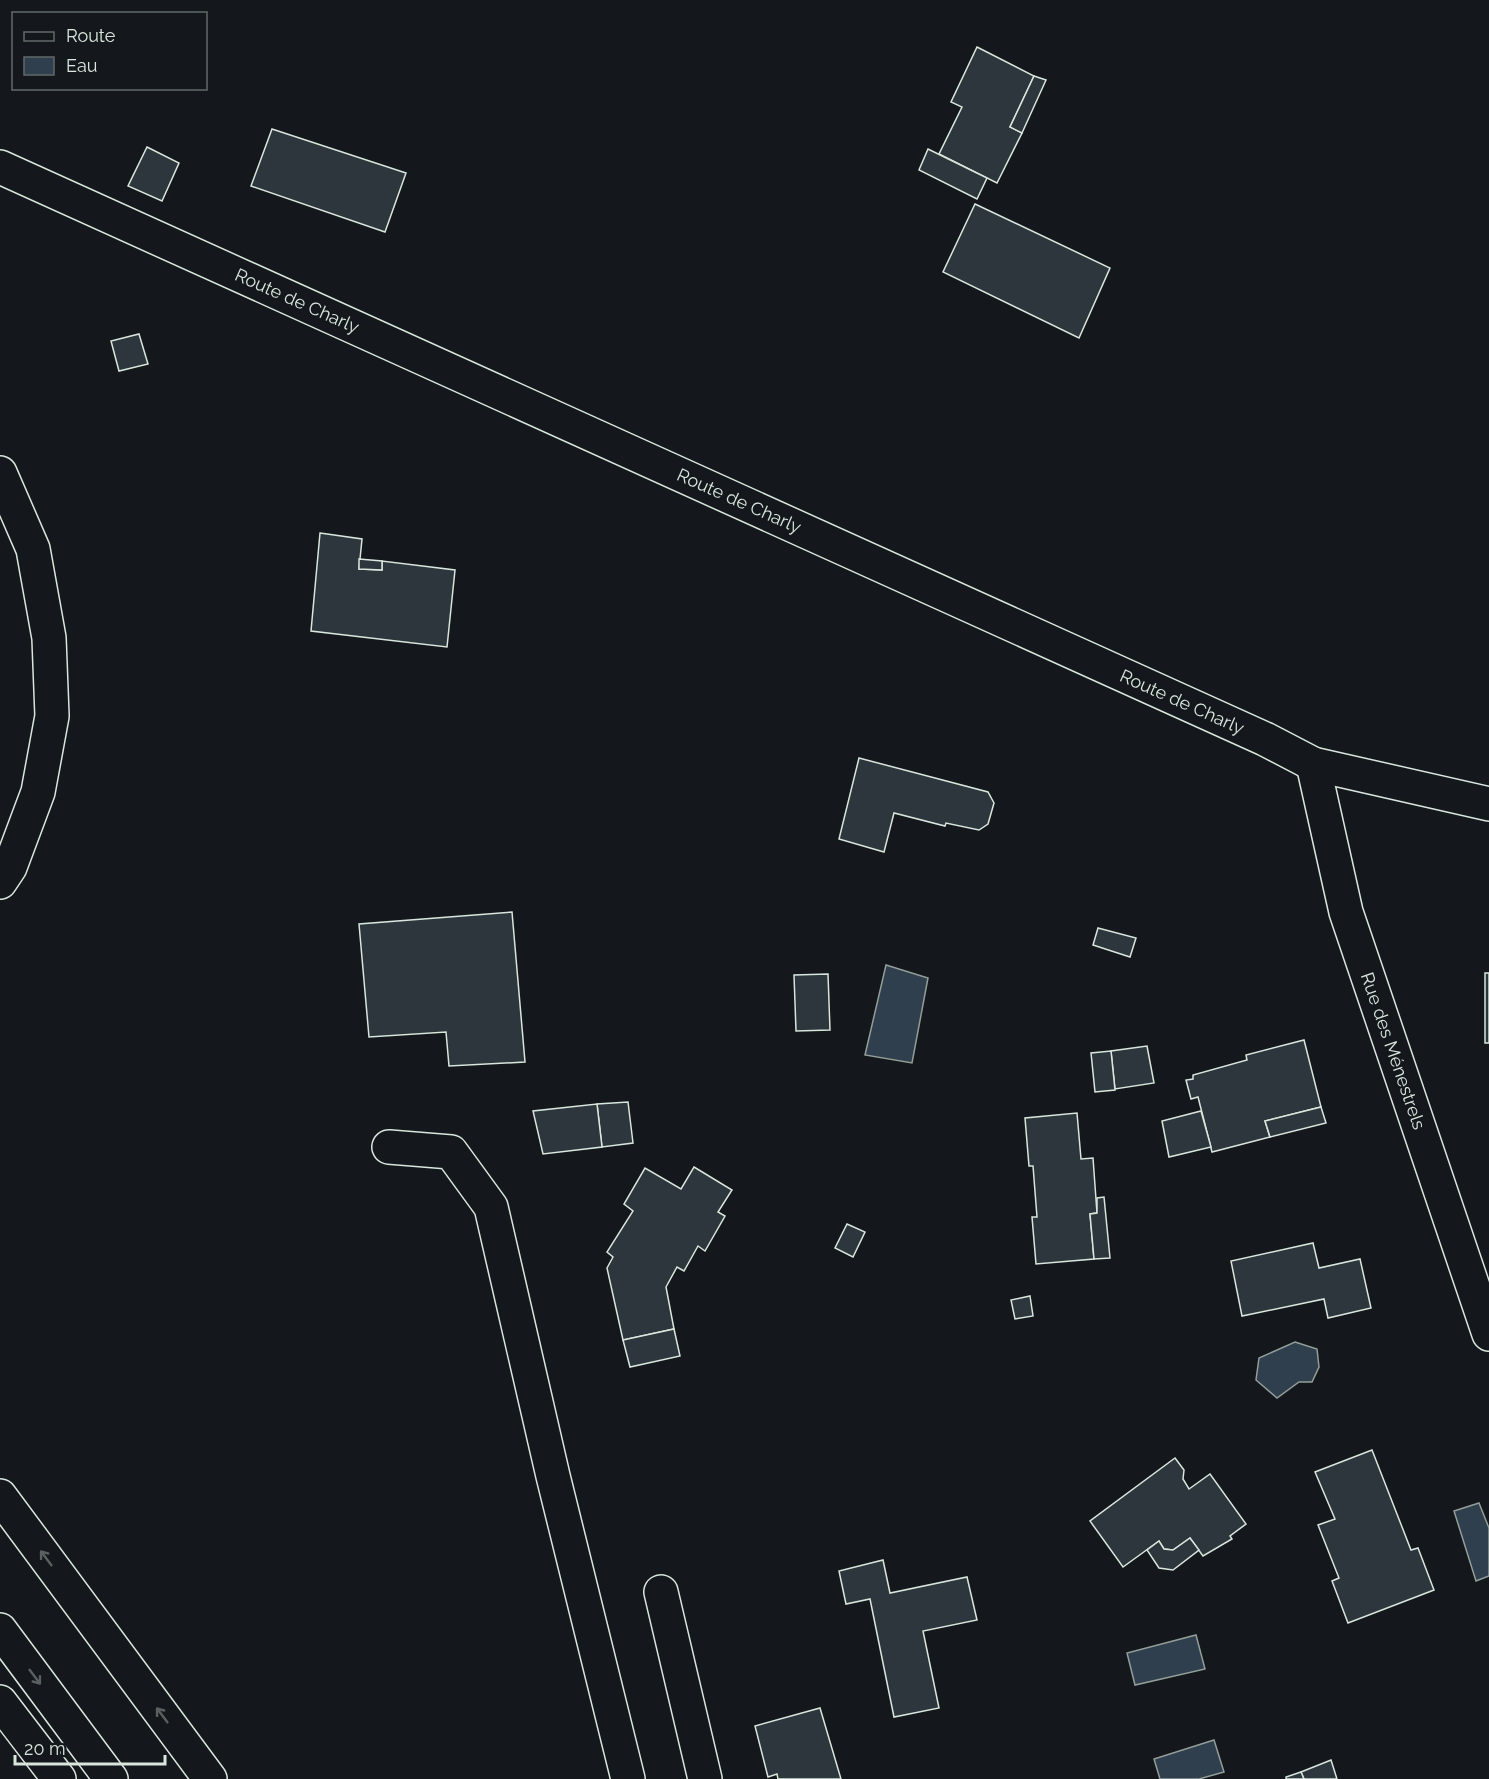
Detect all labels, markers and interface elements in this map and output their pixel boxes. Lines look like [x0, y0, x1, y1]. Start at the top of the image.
legend [12, 12, 207, 90]
text: Route [66, 25, 116, 46]
text: Eau [66, 55, 97, 76]
street label: Route de Charly [232, 264, 363, 337]
street label: Route de Charly [674, 464, 805, 537]
street label: Route de Charly [1117, 665, 1248, 738]
street label: Rue des Ménestrels [1357, 970, 1430, 1132]
one-way arrow [40, 1551, 53, 1567]
one-way arrow [29, 1669, 41, 1685]
one-way arrow [156, 1708, 169, 1724]
scale bar [15, 1728, 165, 1766]
text: 20 m [24, 1738, 66, 1759]

